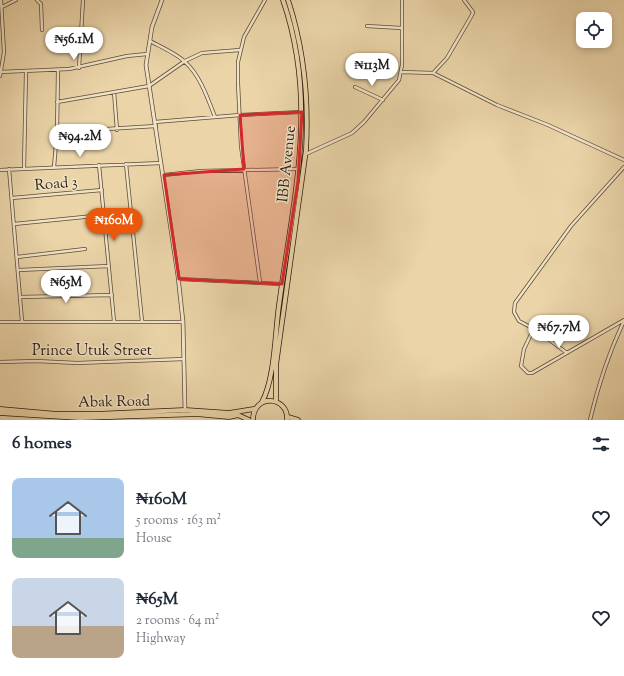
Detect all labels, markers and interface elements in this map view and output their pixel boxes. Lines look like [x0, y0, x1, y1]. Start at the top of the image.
map controls [576, 12, 612, 48]
button: locate [576, 12, 612, 48]
pin: ₦56.1M [41, 27, 107, 61]
text: ₦56.1M [54, 31, 94, 49]
pin: ₦113M [344, 53, 400, 87]
text: ₦113M [354, 57, 390, 75]
pin: ₦94.2M [47, 124, 113, 158]
street label: IBB Avenue [273, 125, 302, 204]
text: ₦94.2M [58, 128, 102, 146]
street label: Road 3 [34, 172, 78, 197]
pin: ₦160M [86, 208, 142, 242]
text: ₦160M [95, 212, 133, 230]
pin: ₦65M [42, 270, 90, 304]
text: ₦65M [50, 274, 82, 292]
pin: ₦67.7M [526, 315, 592, 349]
text: ₦67.7M [537, 319, 581, 337]
street label: Prince Utuk Street [32, 341, 152, 362]
street label: Abak Road [78, 391, 151, 414]
text: 6 homes [12, 432, 72, 456]
icon: filters [590, 433, 612, 455]
text: ₦160M [136, 488, 187, 512]
icon: home [44, 494, 92, 542]
icon: heart [590, 507, 612, 529]
text: 5 rooms · 163 m² [136, 512, 221, 530]
text: House [136, 530, 172, 548]
text: ₦65M [136, 588, 178, 612]
icon: home [44, 594, 92, 642]
icon: heart [590, 607, 612, 629]
text: 2 rooms · 64 m² [136, 612, 219, 630]
text: Highway [136, 630, 186, 648]

